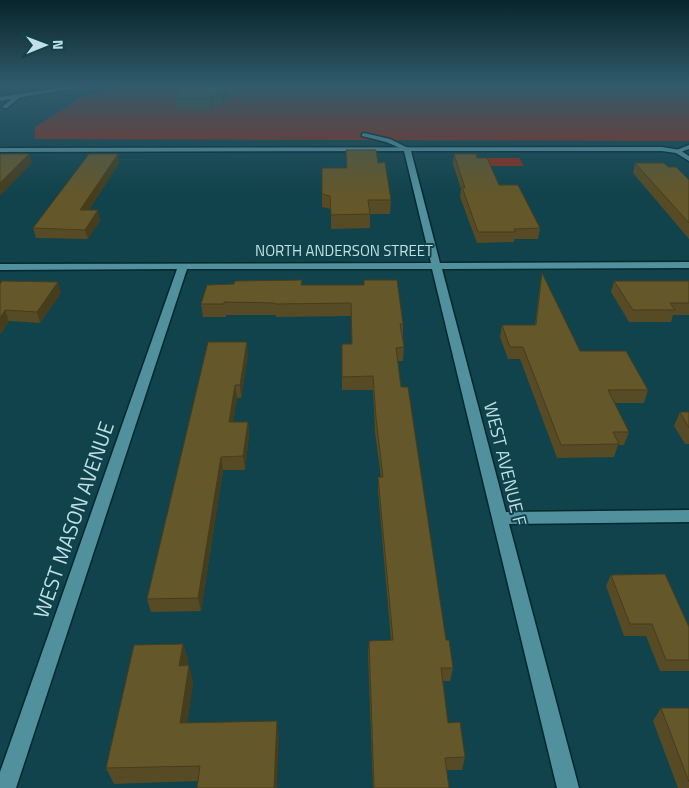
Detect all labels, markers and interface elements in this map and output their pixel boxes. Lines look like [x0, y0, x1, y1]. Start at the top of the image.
north arrow [20, 20, 70, 70]
text: N [48, 40, 69, 50]
street label: NORTH ANDERSON STREET [255, 239, 433, 262]
street label: WEST AVENUE F [477, 399, 534, 529]
street label: WEST MASON AVENUE [24, 417, 122, 622]

